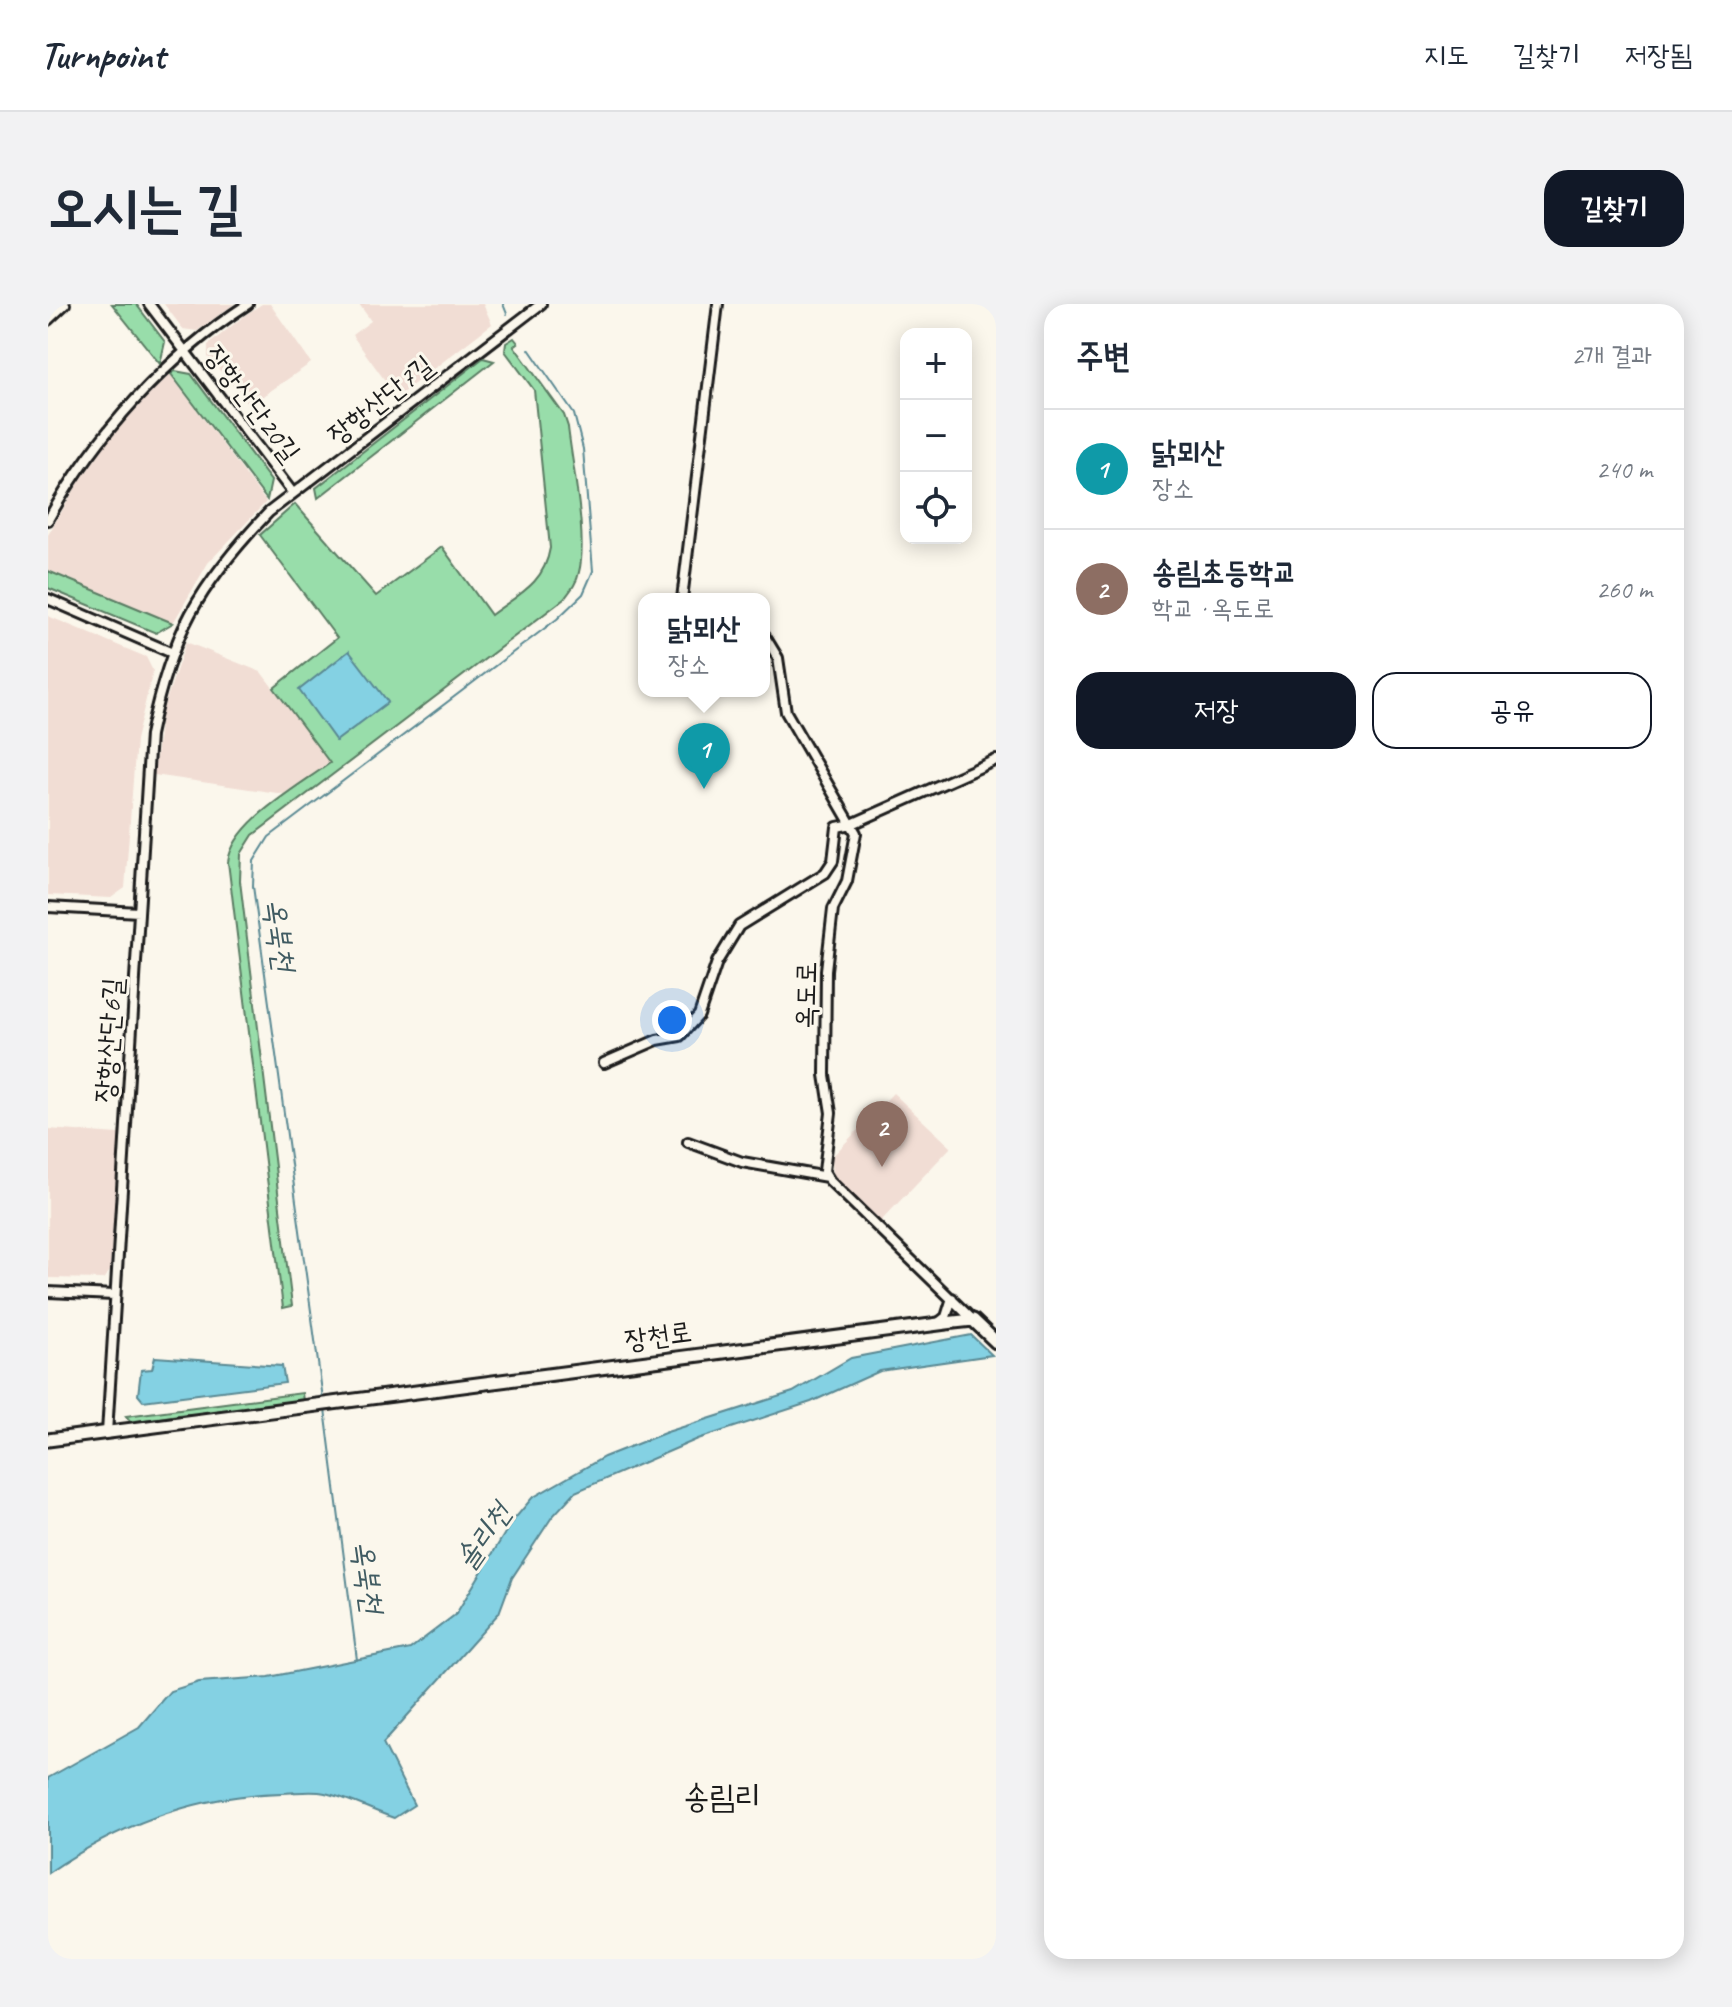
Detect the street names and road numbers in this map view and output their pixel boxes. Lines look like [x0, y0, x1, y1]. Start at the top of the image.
street label: 장항산단20길 [197, 338, 308, 469]
street label: 장항산단7길 [320, 347, 440, 452]
street label: 옥도로 [787, 961, 824, 1029]
street label: 장항산단6길 [87, 976, 130, 1104]
street label: 장천로 [622, 1313, 694, 1358]

